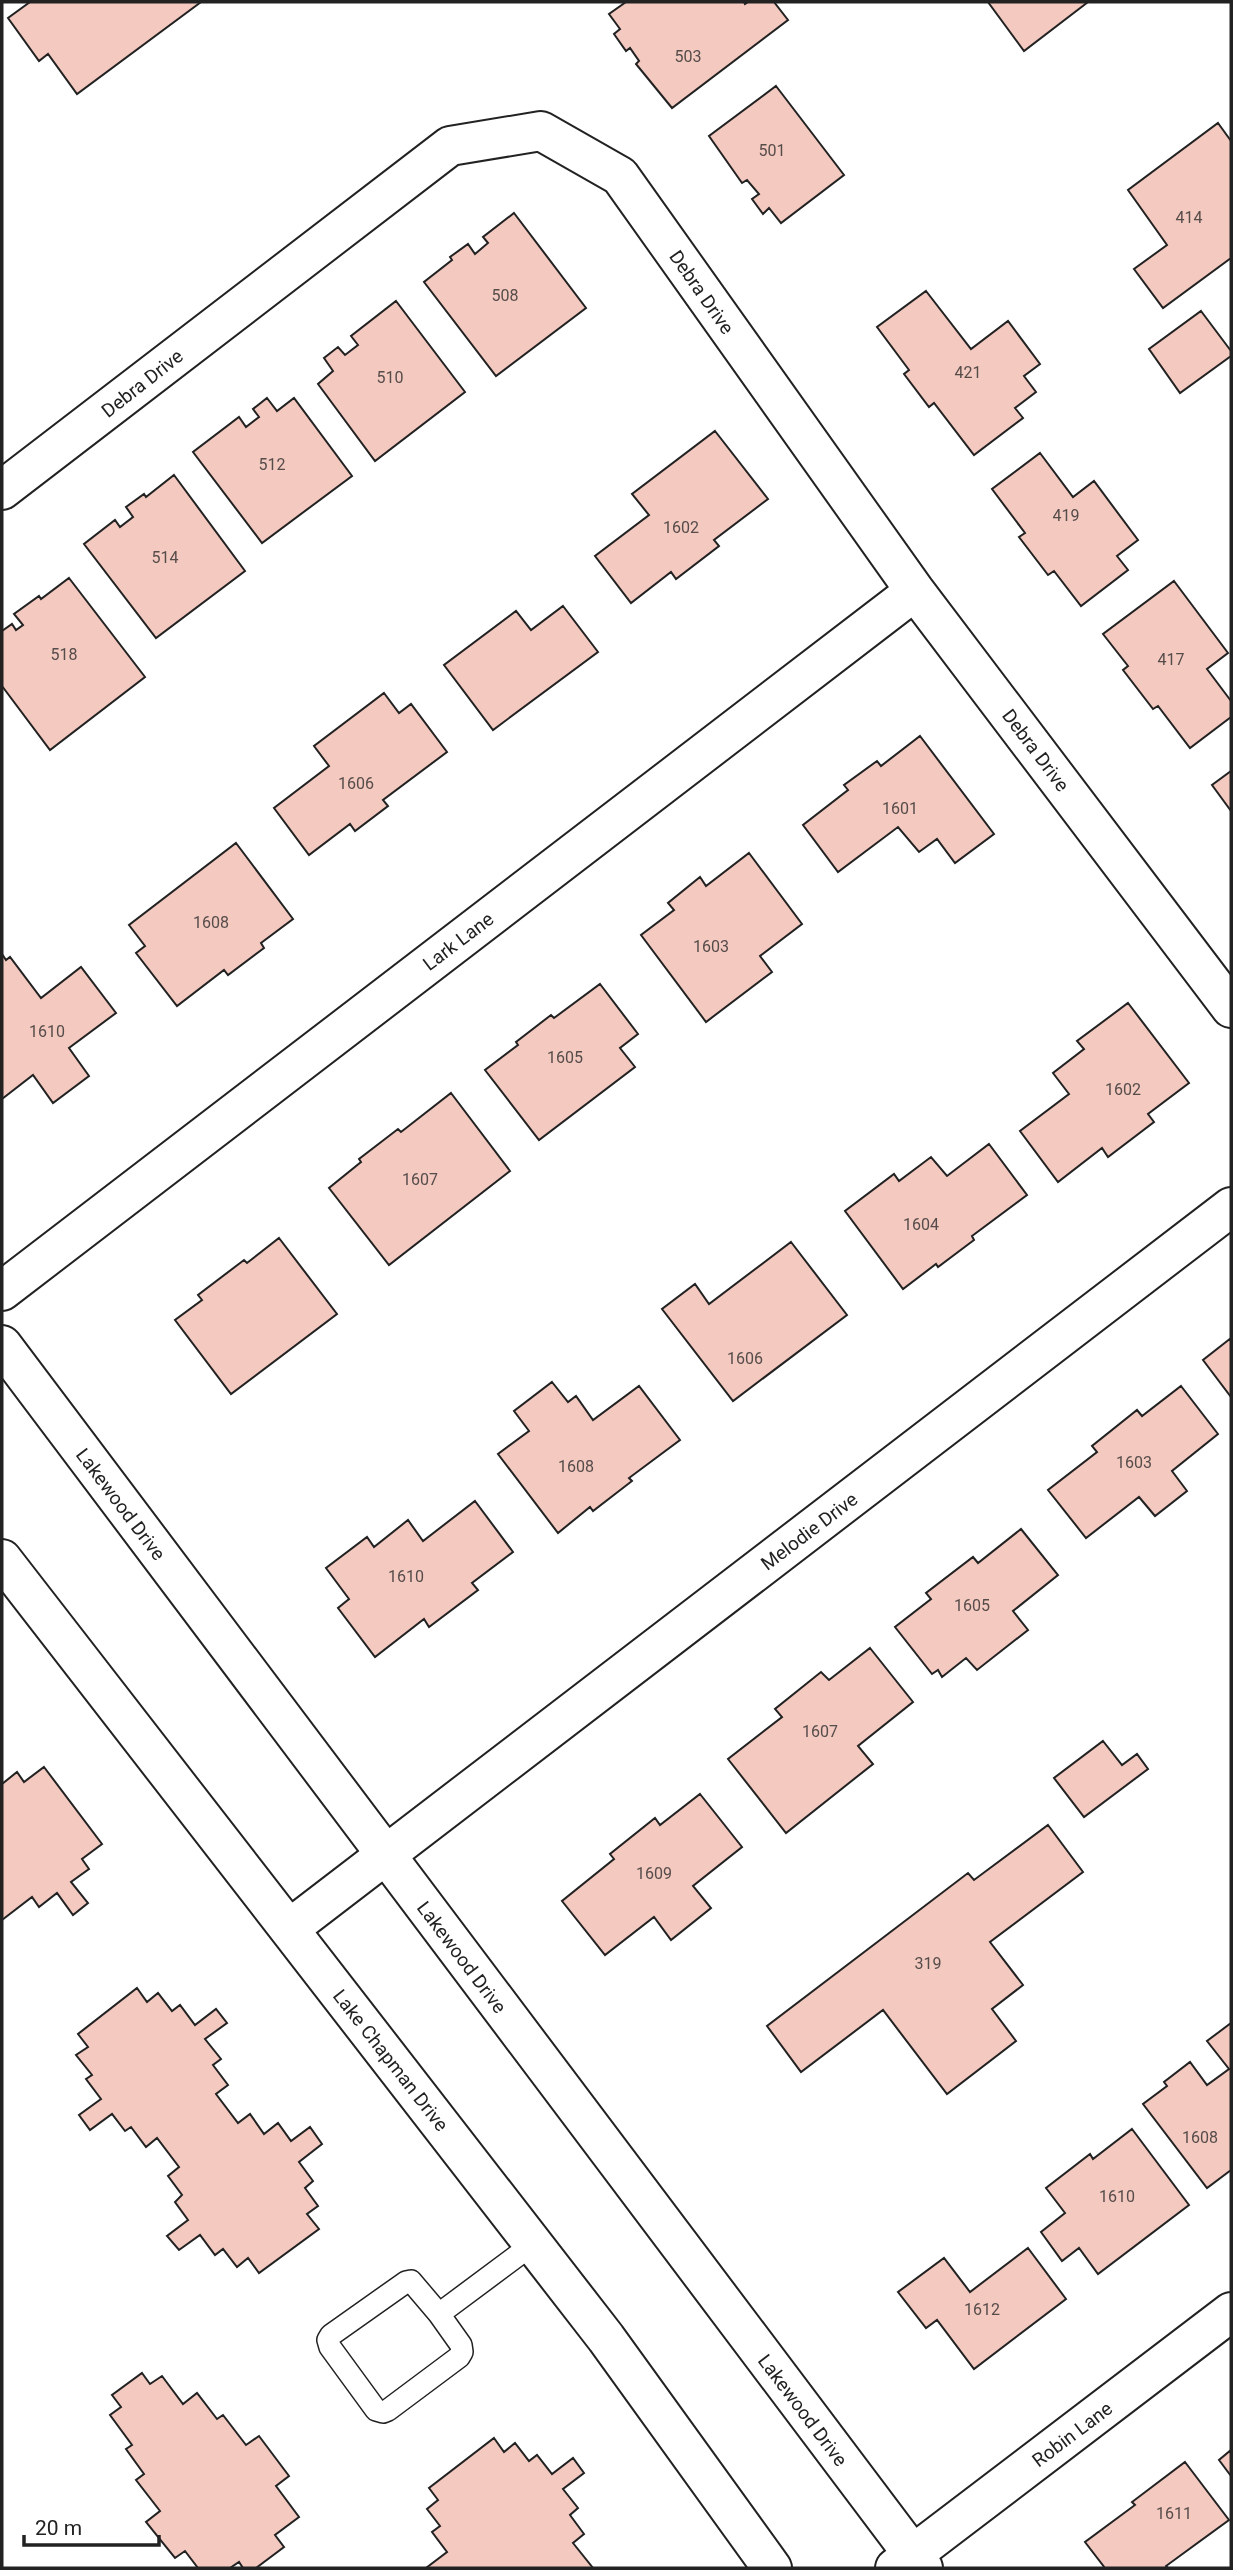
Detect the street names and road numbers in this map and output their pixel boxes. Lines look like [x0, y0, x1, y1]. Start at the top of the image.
street label: Debra Drive [664, 246, 739, 339]
street label: Debra Drive [97, 344, 188, 422]
street label: Debra Drive [997, 705, 1074, 796]
street label: Lark Lane [418, 907, 498, 975]
street label: Lakewood Drive [71, 1444, 170, 1565]
street label: Melodie Drive [756, 1488, 862, 1575]
street label: Lakewood Drive [412, 1897, 511, 2018]
street label: Lake Chapman Drive [328, 1985, 453, 2136]
street label: Lakewood Drive [753, 2350, 852, 2471]
street label: Robin Lane [1028, 2397, 1117, 2472]

